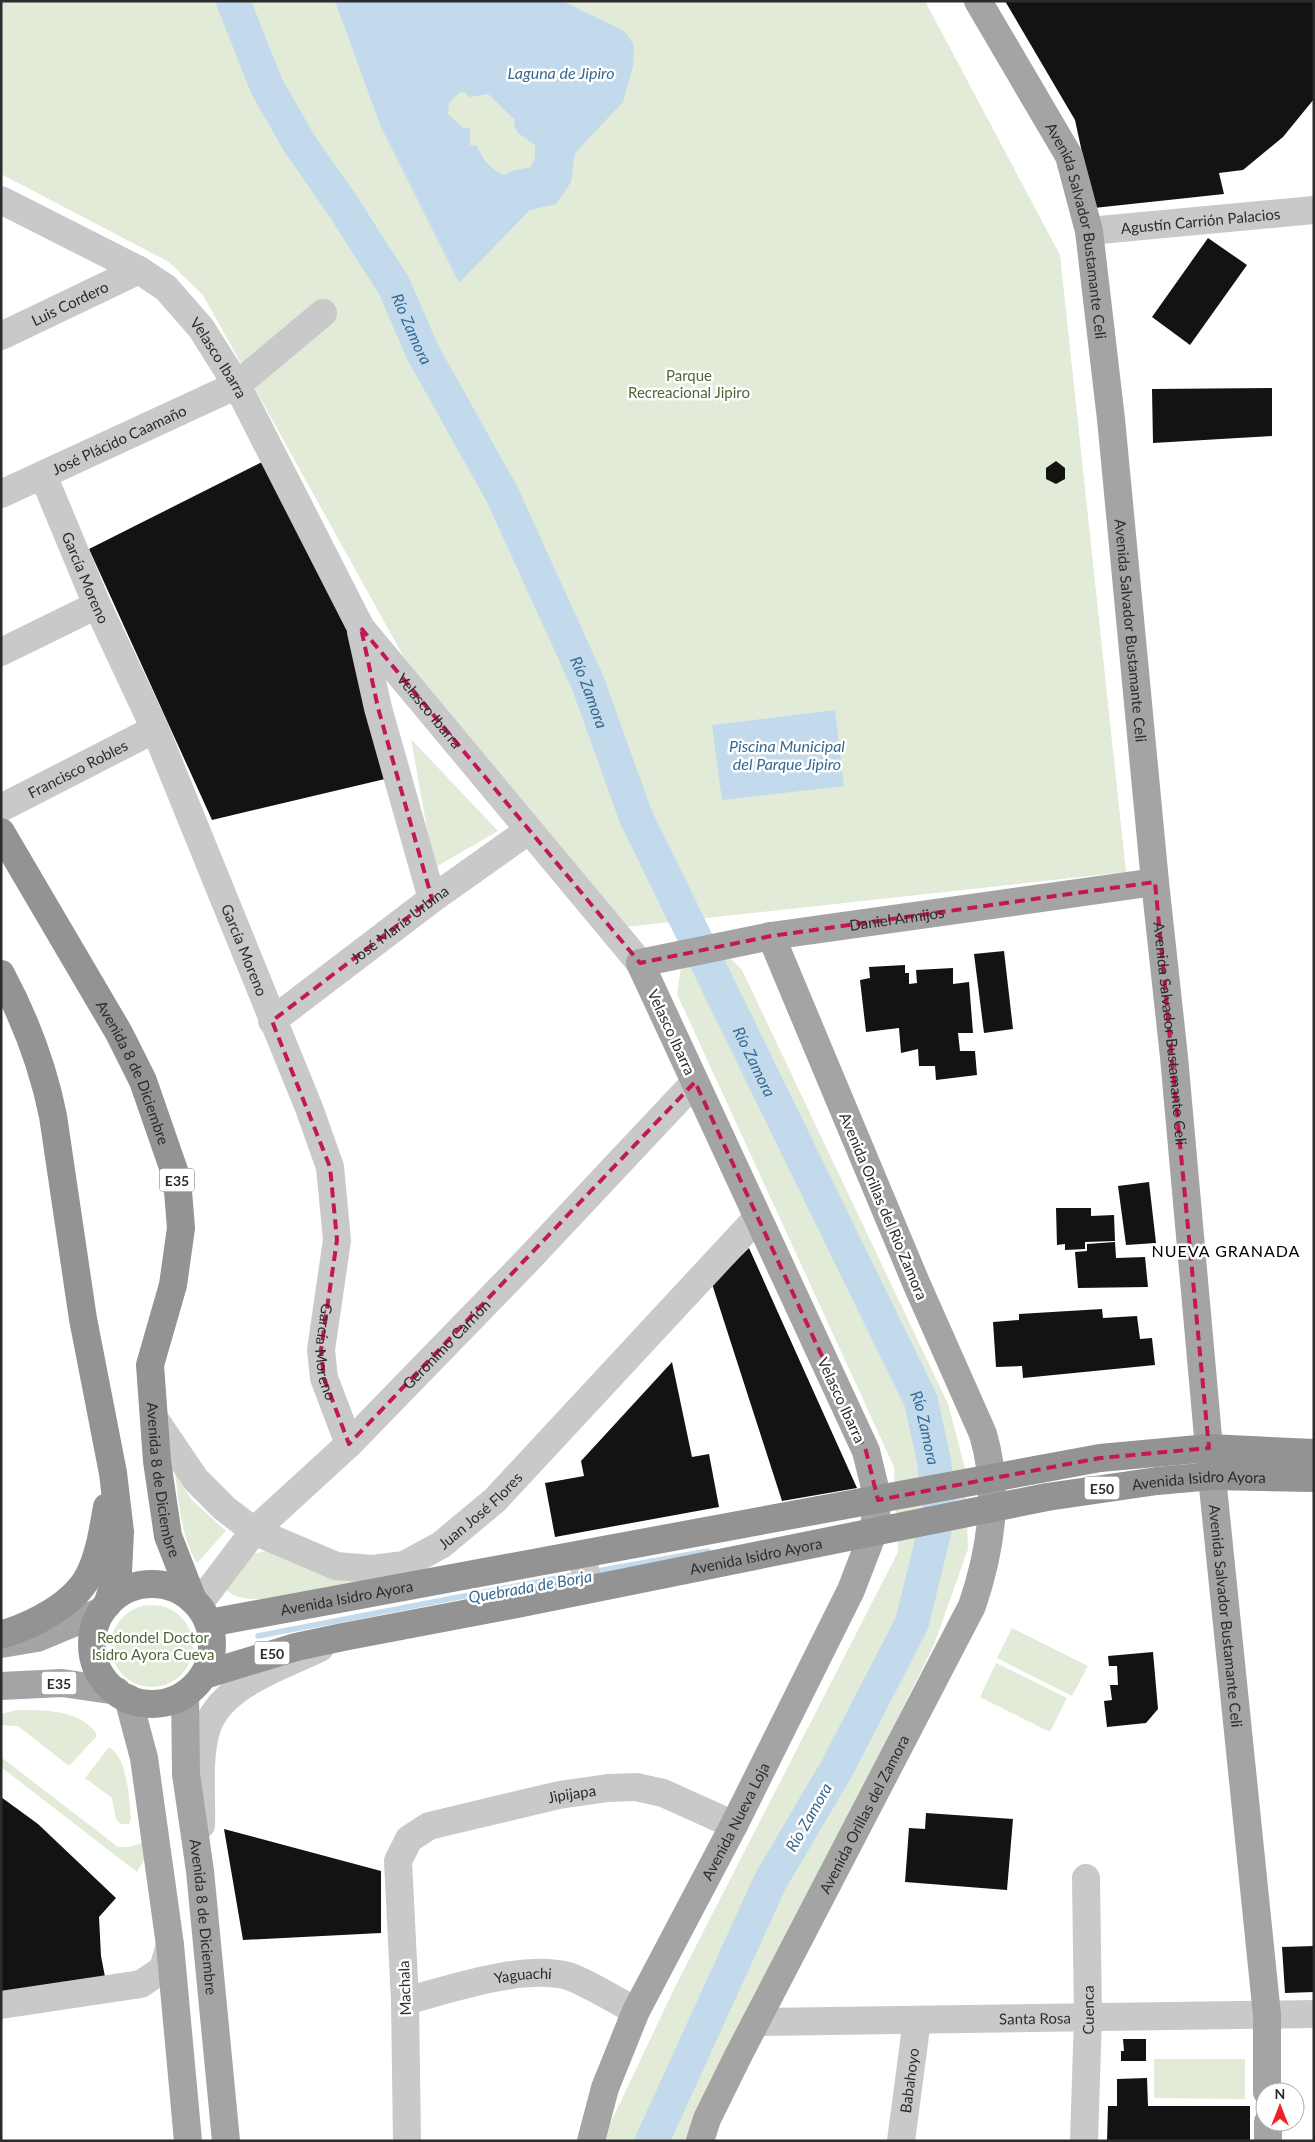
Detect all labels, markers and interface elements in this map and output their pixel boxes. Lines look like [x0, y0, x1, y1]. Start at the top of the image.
water label: Laguna de Jipiro [507, 63, 615, 82]
street label: Avenida Salvador Bustamante Celi [1042, 119, 1111, 340]
street label: Agustín Carrión Palacios [1120, 204, 1281, 237]
street label: Luis Cordero [28, 277, 111, 329]
water label: Río Zamora [389, 290, 437, 367]
street label: Velasco Ibarra [187, 313, 251, 401]
park label: Parque Recreacional Jipiro [628, 366, 750, 401]
street label: José Plácido Caamaño [49, 401, 189, 478]
street label: Avenida Salvador Bustamante Celi [1112, 518, 1151, 743]
street label: García Moreno [59, 529, 113, 626]
water label: Río Zamora [567, 653, 613, 731]
street label: Velasco Ibarra [393, 669, 466, 752]
street label: Francisco Robles [25, 736, 130, 802]
water label: Piscina Municipal del Parque Jipiro [729, 736, 845, 773]
street label: José María Urbina [347, 881, 452, 967]
street label: García Moreno [218, 901, 271, 999]
street label: Daniel Armijos [848, 903, 945, 934]
street label: Avenida Salvador Bustamante Celi [1150, 921, 1191, 1146]
street label: Velasco Ibarra [644, 986, 700, 1078]
street label: Avenida 8 de Diciembre [93, 997, 173, 1147]
water label: Río Zamora [730, 1023, 780, 1099]
street label: Avenida Orillas del Rio Zamora [836, 1110, 932, 1302]
road number: E35 [160, 1168, 194, 1192]
district label: NUEVA GRANADA [1152, 1241, 1300, 1260]
street label: Geronimo Carrión [399, 1295, 494, 1393]
street label: García Moreno [312, 1302, 341, 1403]
street label: Velasco Ibarra [814, 1354, 870, 1446]
water label: Río Zamora [908, 1387, 944, 1466]
street label: Avenida 8 de Diciembre [144, 1401, 184, 1560]
street label: Avenida Isidro Ayora [1130, 1467, 1266, 1494]
street label: Juan José Flores [434, 1468, 526, 1553]
road number: E50 [1084, 1476, 1120, 1500]
street label: Avenida Salvador Bustamante Celi [1206, 1503, 1247, 1728]
street label: Avenida Isidro Ayora [688, 1534, 824, 1578]
water label: Quebrada de Borja [467, 1566, 593, 1606]
street label: Avenida Isidro Ayora [279, 1576, 414, 1619]
park label: Redondel Doctor Isidro Ayora Cueva [92, 1628, 214, 1663]
road number: E50 [254, 1642, 290, 1665]
road number: E35 [42, 1672, 76, 1695]
street label: Avenida Orillas del Zamora [815, 1732, 912, 1896]
street label: Avenida Nueva Loja [698, 1759, 773, 1883]
water label: Río Zamora [781, 1779, 835, 1855]
street label: Jipijapa [546, 1781, 597, 1806]
street label: Avenida 8 de Diciembre [186, 1838, 221, 1996]
street label: Machala [394, 1960, 414, 2016]
street label: Yaguachi [492, 1964, 552, 1987]
street label: Cuenca [1078, 1985, 1097, 2035]
street label: Santa Rosa [999, 2008, 1071, 2028]
street label: Babahoyo [896, 2047, 922, 2114]
north arrow [1255, 2082, 1305, 2132]
text: N [1275, 2085, 1285, 2102]

